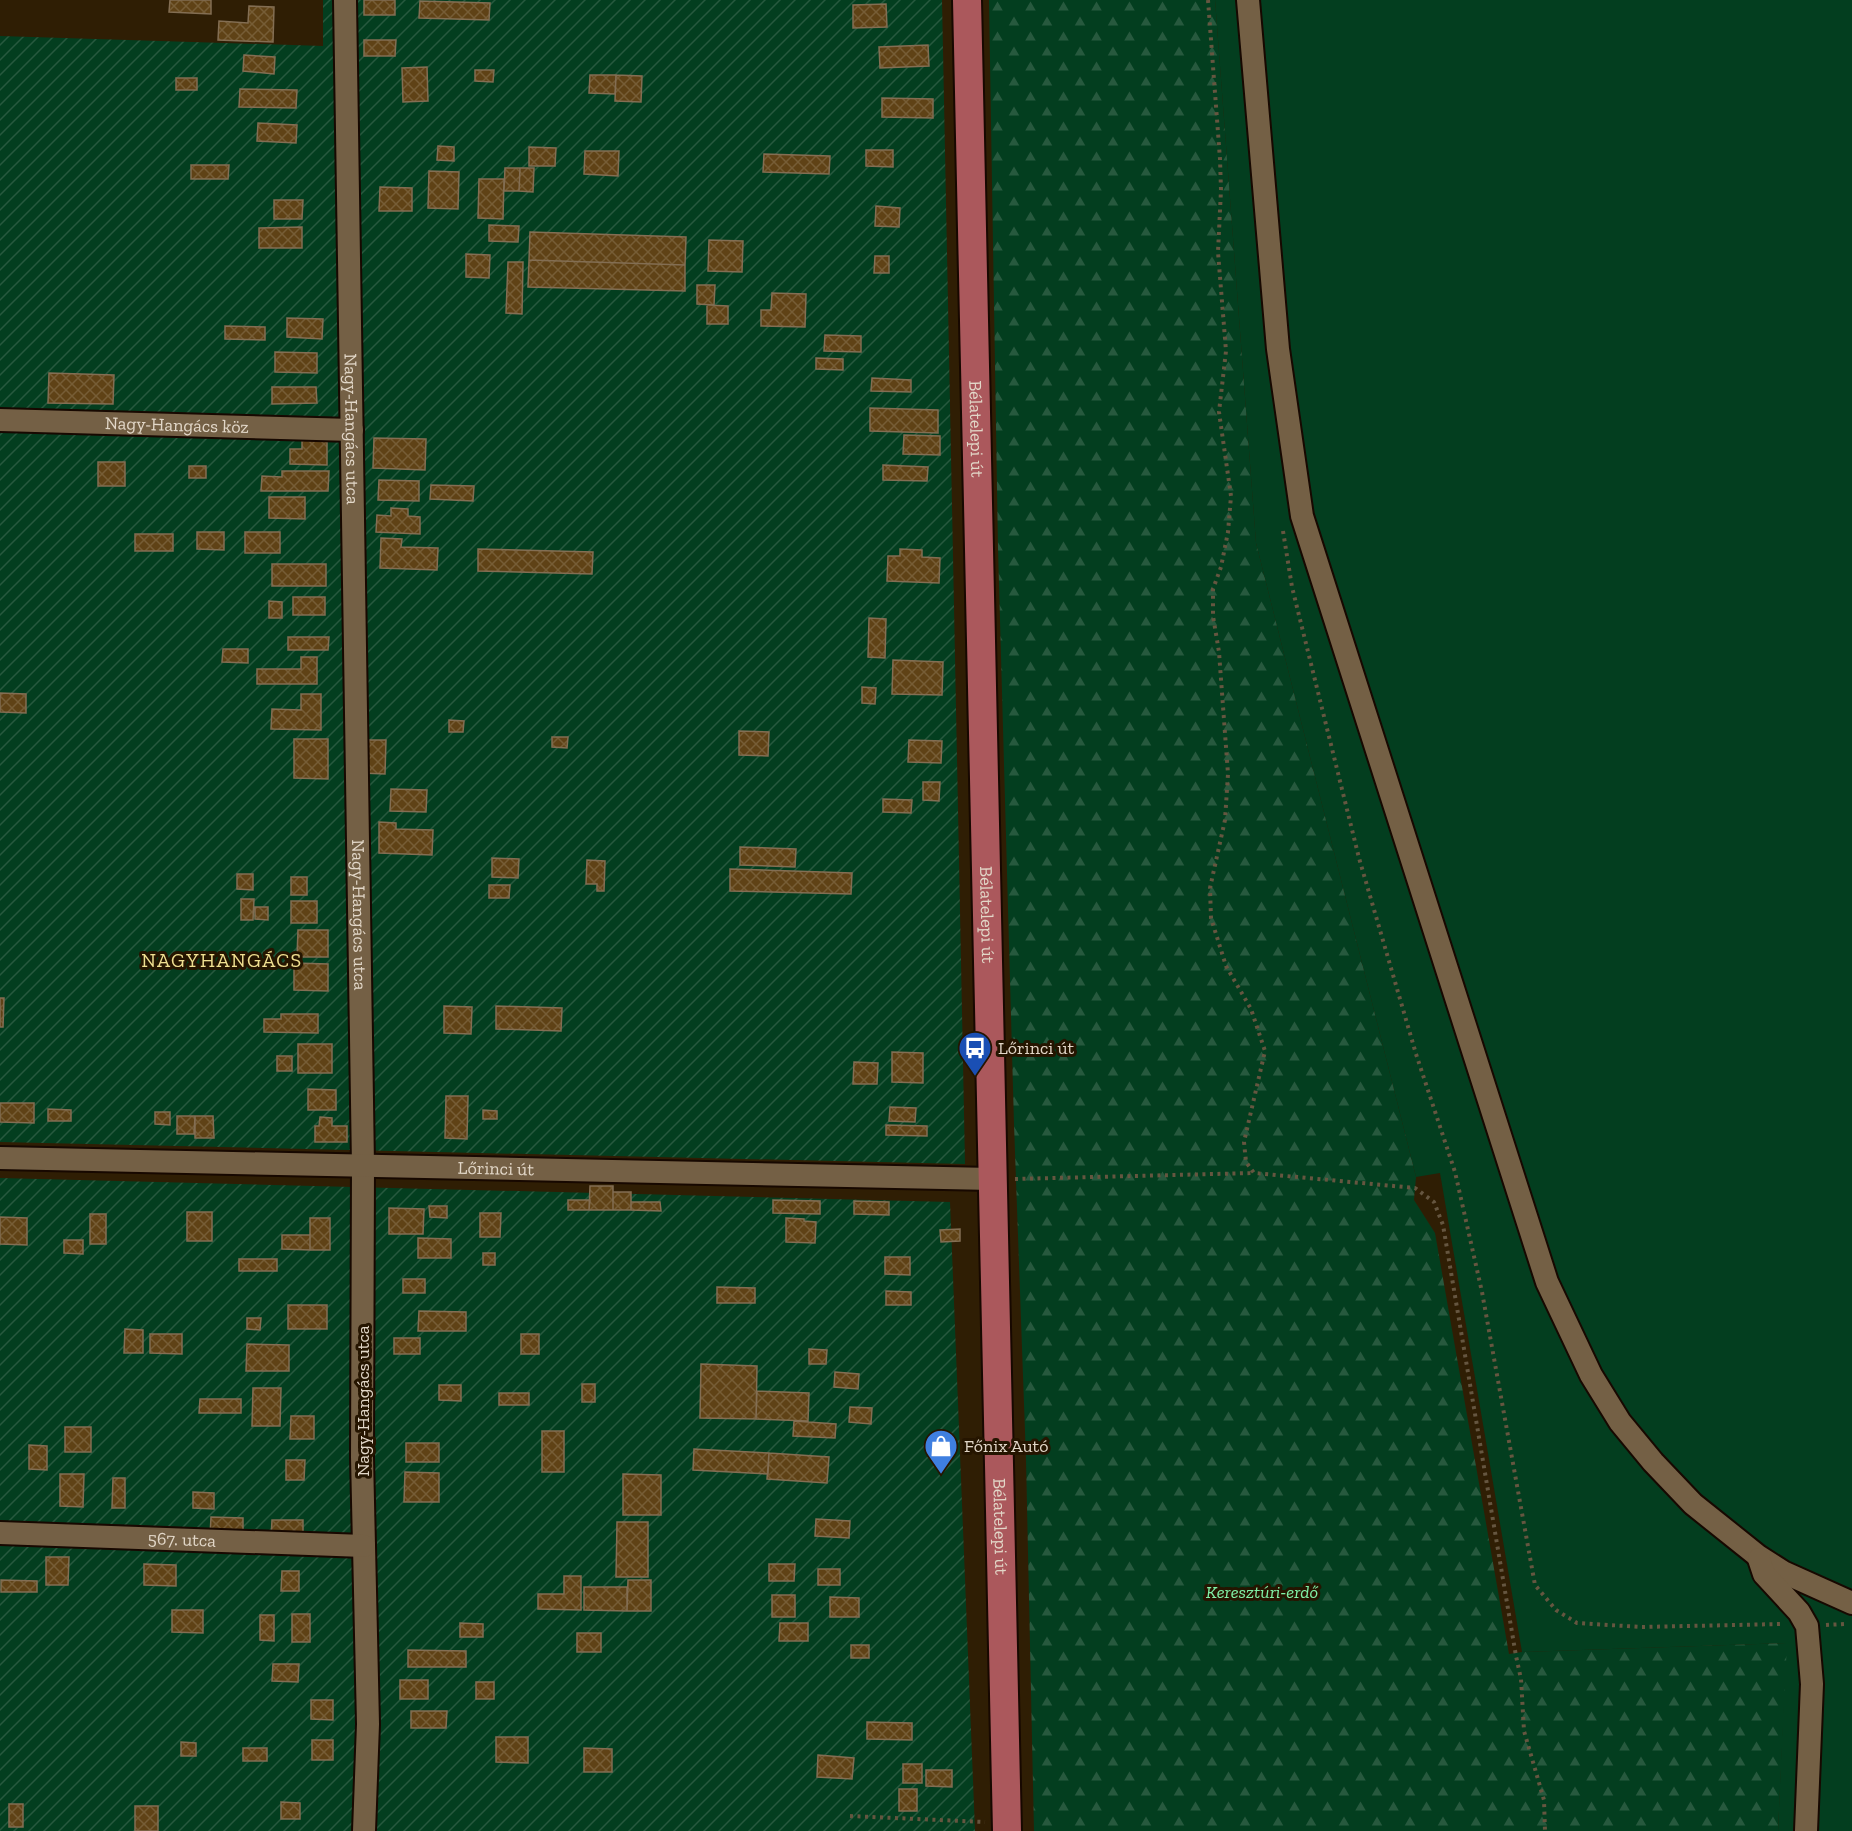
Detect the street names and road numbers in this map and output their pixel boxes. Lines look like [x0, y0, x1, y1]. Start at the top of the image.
street label: Nagy-Hangács utca [339, 353, 364, 505]
street label: Bélatelepi út [964, 380, 988, 478]
street label: Nagy-Hangács köz [105, 412, 249, 438]
street label: Nagy-Hangács utca [347, 839, 371, 991]
street label: Bélatelepi út [975, 866, 999, 964]
street label: Lőrinci út [458, 1157, 535, 1180]
street label: Nagy-Hangács utca [352, 1325, 374, 1477]
street label: Bélatelepi út [988, 1478, 1012, 1576]
street label: 567. utca [147, 1527, 217, 1552]

